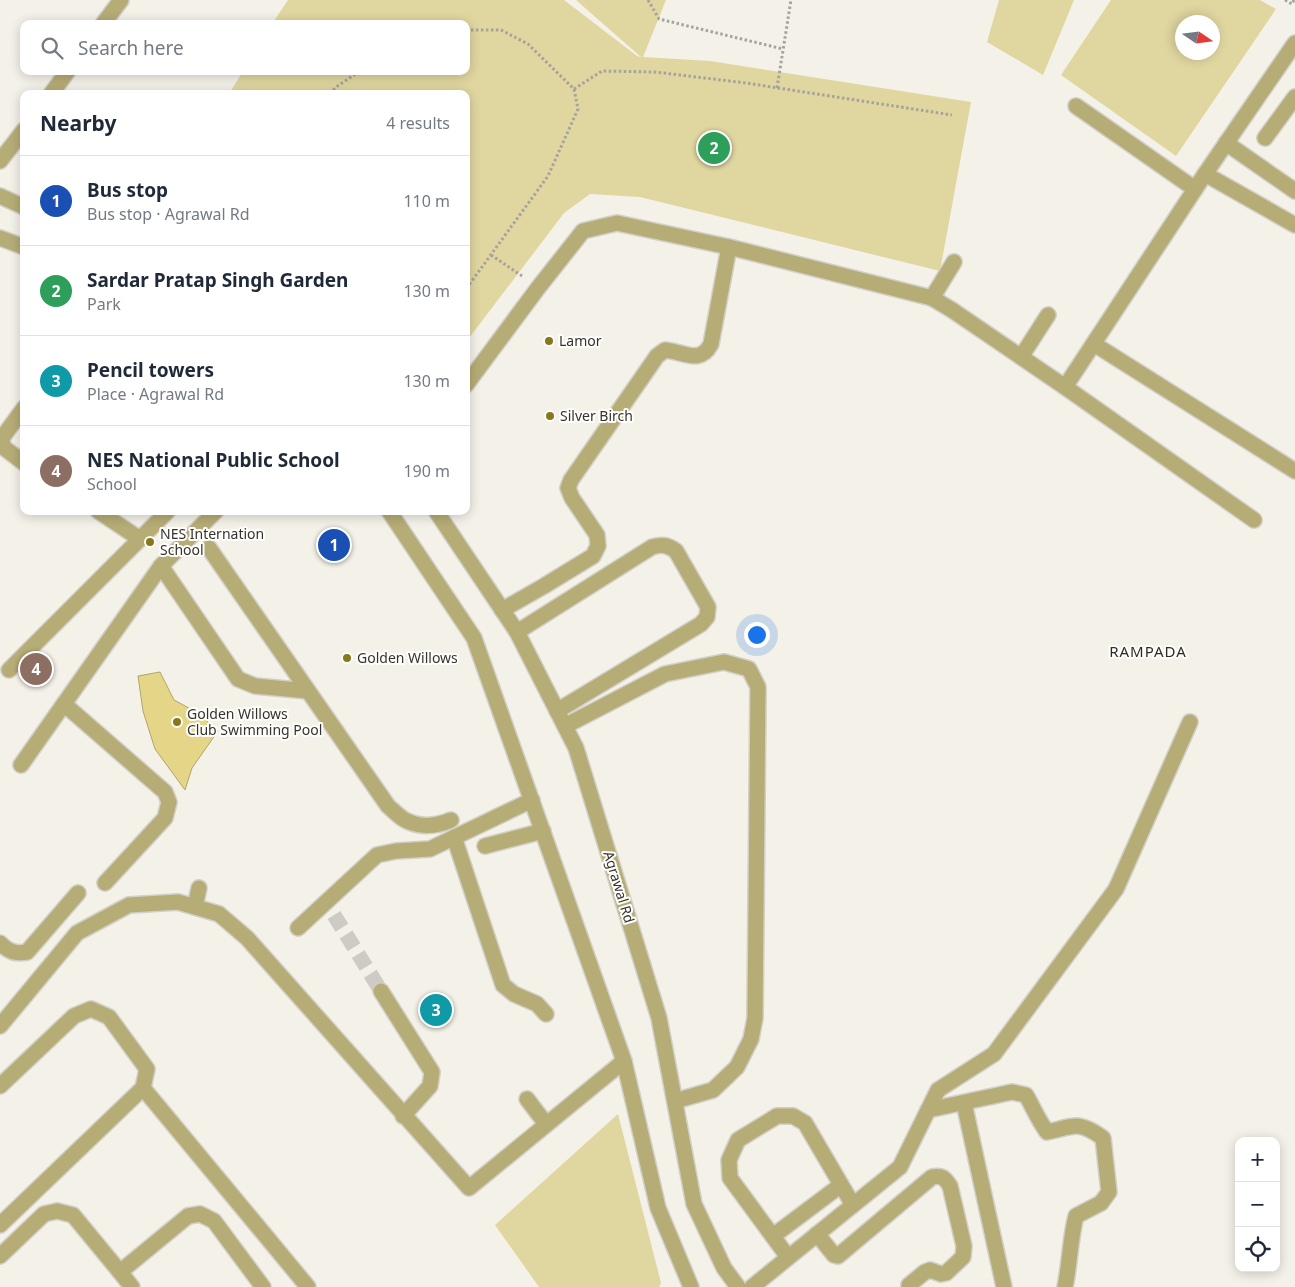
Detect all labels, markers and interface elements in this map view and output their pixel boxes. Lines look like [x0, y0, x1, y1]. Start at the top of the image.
north arrow [1175, 15, 1220, 60]
search box [20, 20, 470, 75]
icon: search [38, 34, 66, 62]
text: Search here [78, 35, 184, 61]
text: Nearby [40, 109, 116, 137]
text: 4 results [386, 112, 450, 134]
pin: 2 [698, 129, 730, 167]
text: Bus stop [87, 177, 168, 203]
text: 1 [51, 190, 61, 212]
text: 110 m [403, 190, 450, 212]
text: Bus stop · Agrawal Rd [87, 203, 250, 225]
text: Sardar Pratap Singh Garden [87, 267, 348, 293]
text: 2 [51, 280, 61, 302]
text: 130 m [403, 280, 450, 302]
text: Park [87, 293, 121, 315]
place label: Lamor [559, 331, 602, 350]
marker: Lamor [543, 335, 555, 347]
text: Pencil towers [87, 357, 214, 383]
text: 3 [51, 370, 61, 392]
text: 130 m [403, 370, 450, 392]
text: Place · Agrawal Rd [87, 383, 224, 405]
place label: Silver Birch [560, 406, 633, 425]
marker: Silver Birch [544, 410, 556, 422]
text: NES National Public School [87, 447, 340, 473]
text: 4 [51, 460, 61, 482]
text: 190 m [403, 460, 450, 482]
text: School [87, 473, 137, 495]
place label: NES Internation School [160, 524, 264, 559]
pin: 1 [318, 526, 350, 564]
marker: NES Internation School [144, 536, 156, 548]
your location [744, 622, 770, 648]
district label: RAMPADA [1109, 641, 1187, 661]
place label: Golden Willows [357, 648, 458, 667]
pin: 4 [20, 650, 52, 688]
marker: Golden Willows [341, 652, 353, 664]
place label: Golden Willows Club Swimming Pool [187, 704, 322, 739]
marker: Golden Willows Club Swimming Pool [171, 716, 183, 728]
street label: Agrawal Rd [600, 849, 639, 925]
pin: 3 [420, 991, 452, 1029]
map controls [1235, 1137, 1280, 1272]
button: + [1235, 1137, 1280, 1182]
button: − [1235, 1182, 1280, 1227]
button: locate [1235, 1227, 1280, 1272]

